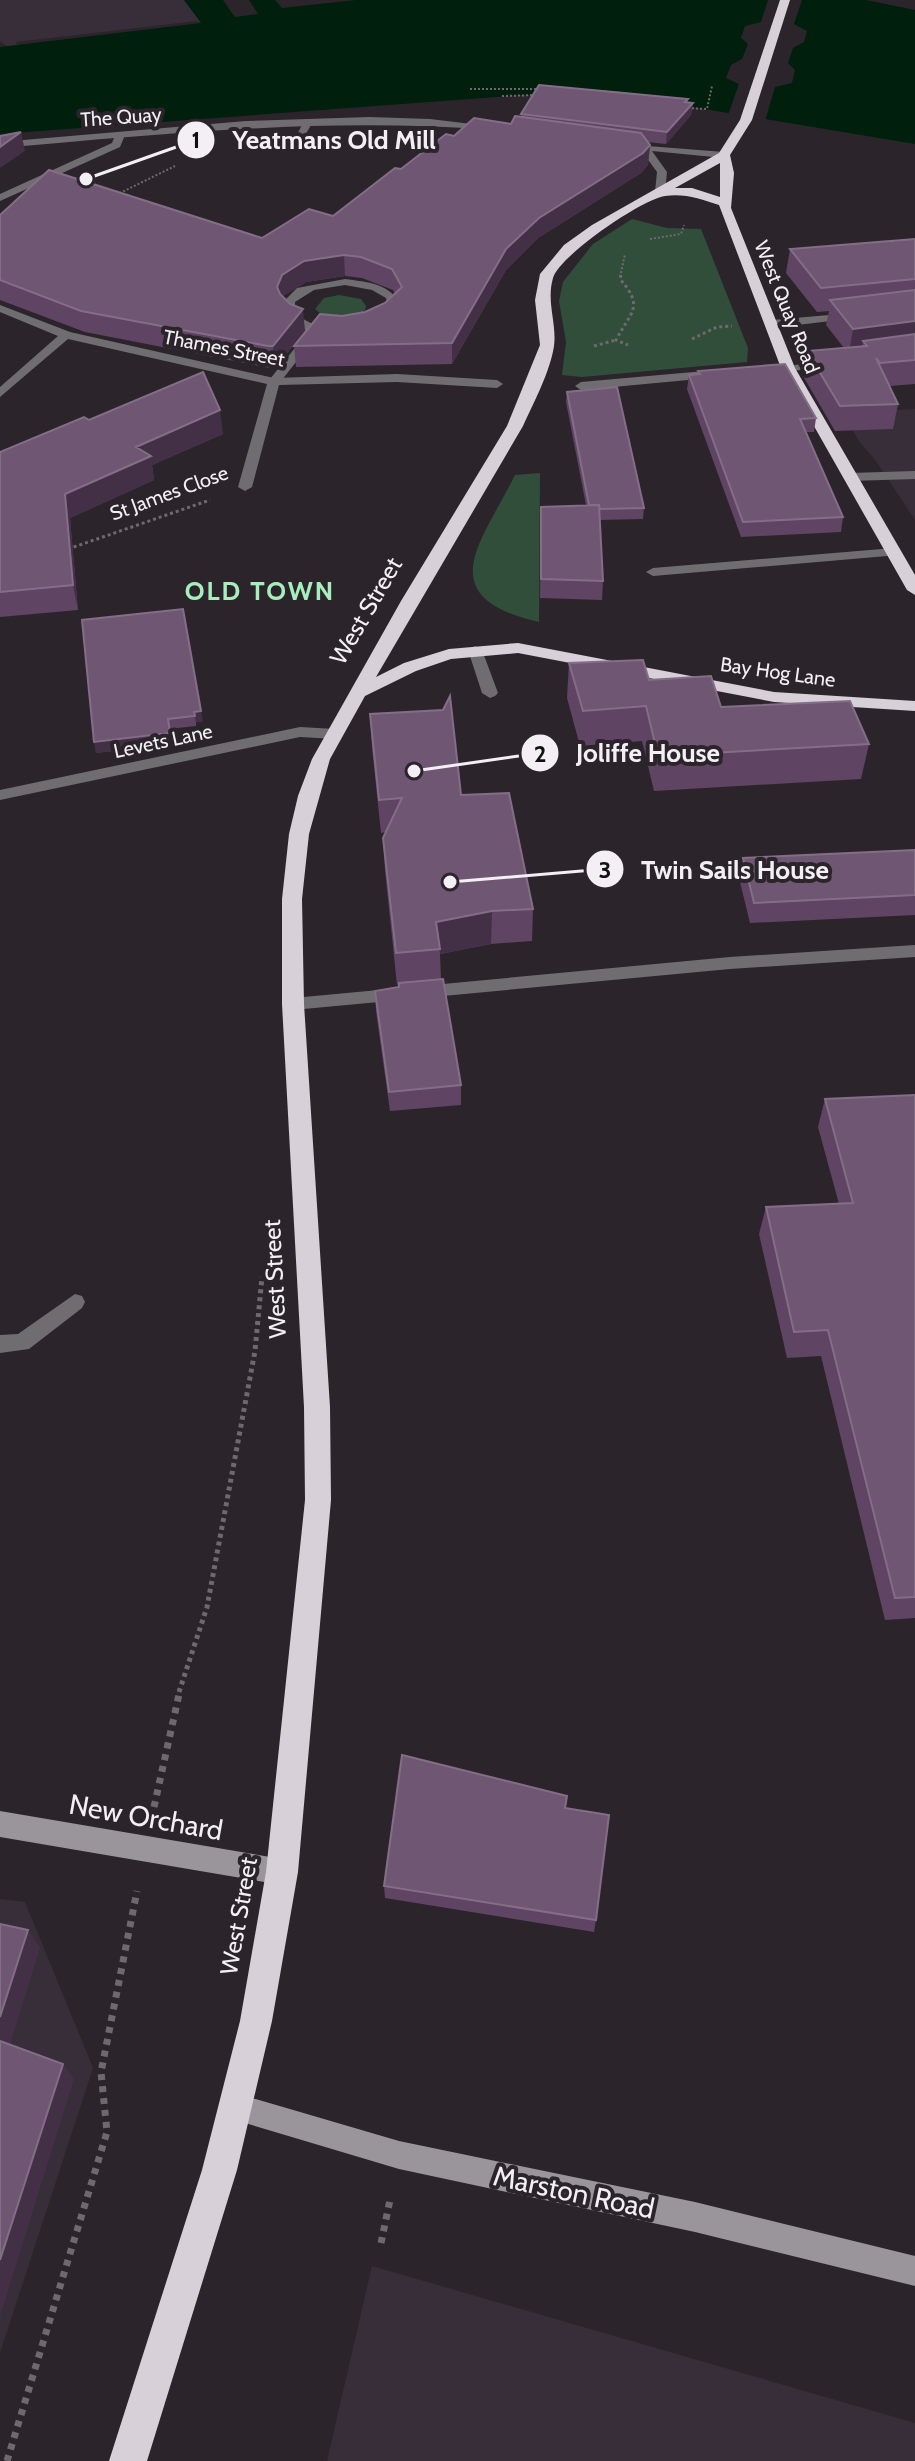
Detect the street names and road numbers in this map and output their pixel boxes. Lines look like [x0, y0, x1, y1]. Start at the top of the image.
street label: The Quay [80, 102, 162, 132]
street label: West Quay Road [749, 237, 825, 377]
street label: Thames Street [161, 324, 287, 372]
street label: St James Close [107, 460, 231, 526]
street label: West Street [323, 552, 408, 670]
street label: Bay Hog Lane [719, 652, 837, 692]
street label: Levets Lane [111, 719, 215, 763]
street label: West Street [257, 1219, 292, 1339]
street label: New Orchard [66, 1787, 226, 1847]
street label: West Street [214, 1855, 263, 1977]
street label: Marston Road [490, 2158, 658, 2226]

